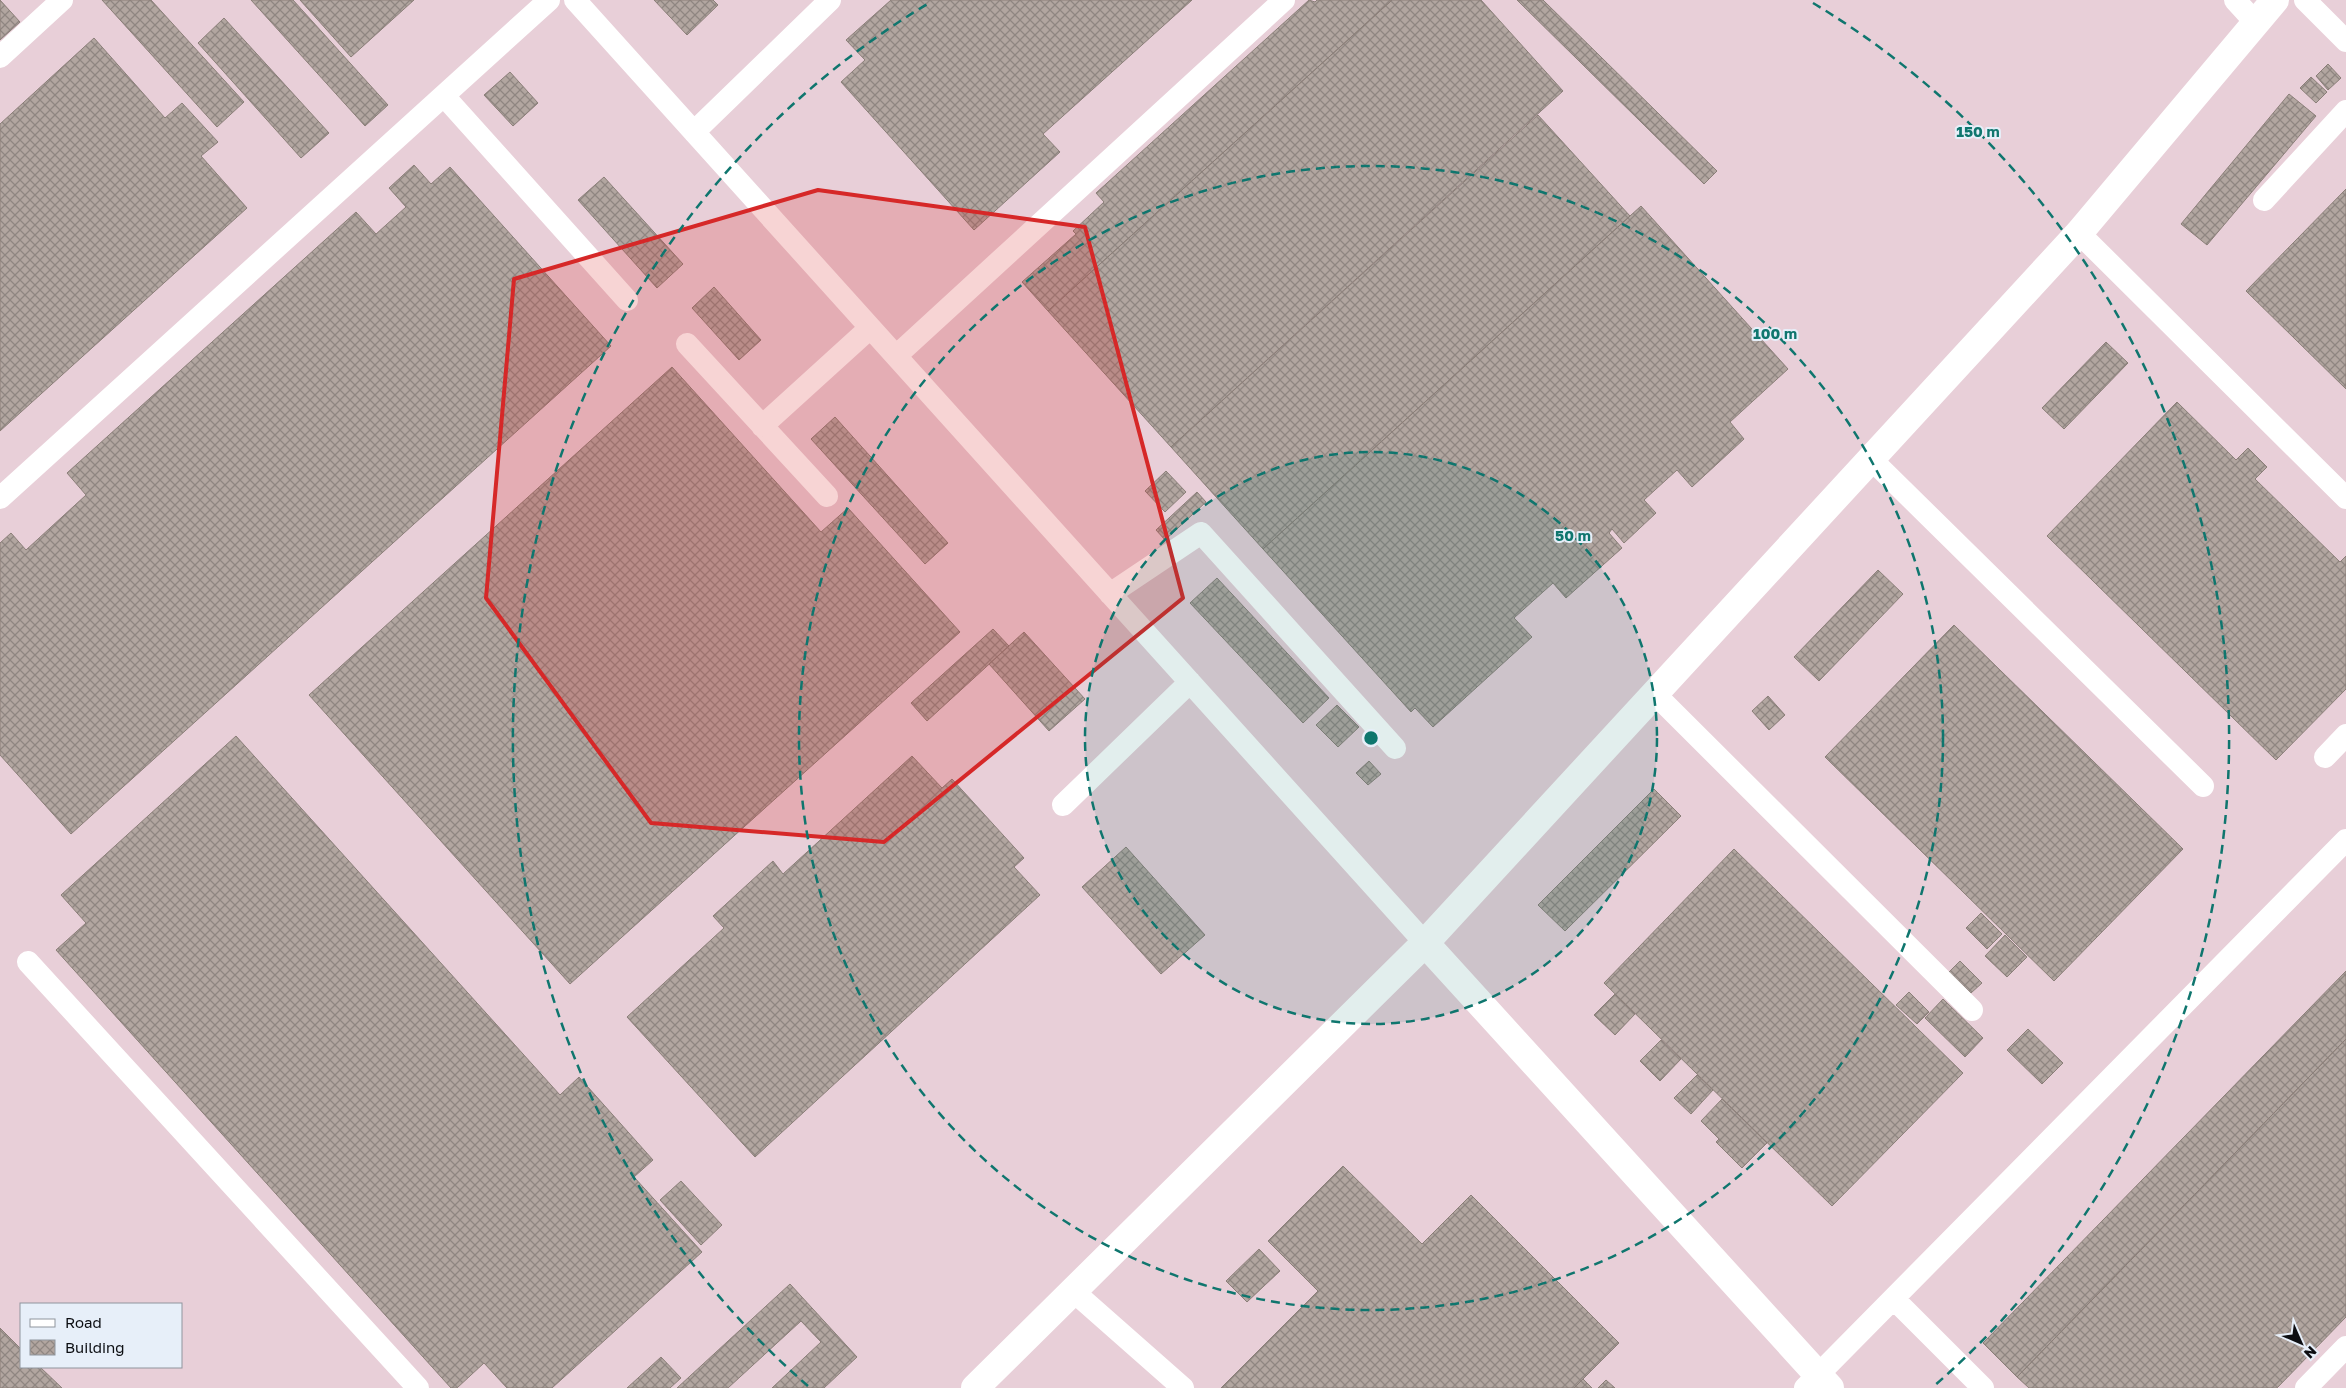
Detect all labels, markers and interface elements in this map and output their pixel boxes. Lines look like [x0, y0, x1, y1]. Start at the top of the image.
text: 150 m [1956, 122, 2000, 140]
text: 100 m [1753, 324, 1797, 342]
text: 50 m [1555, 526, 1591, 544]
centre of rings [1362, 729, 1380, 747]
legend [20, 1303, 182, 1368]
text: Road [65, 1313, 102, 1331]
north arrow [2276, 1318, 2326, 1368]
text: Building [65, 1338, 125, 1356]
text: N [2301, 1343, 2320, 1362]

